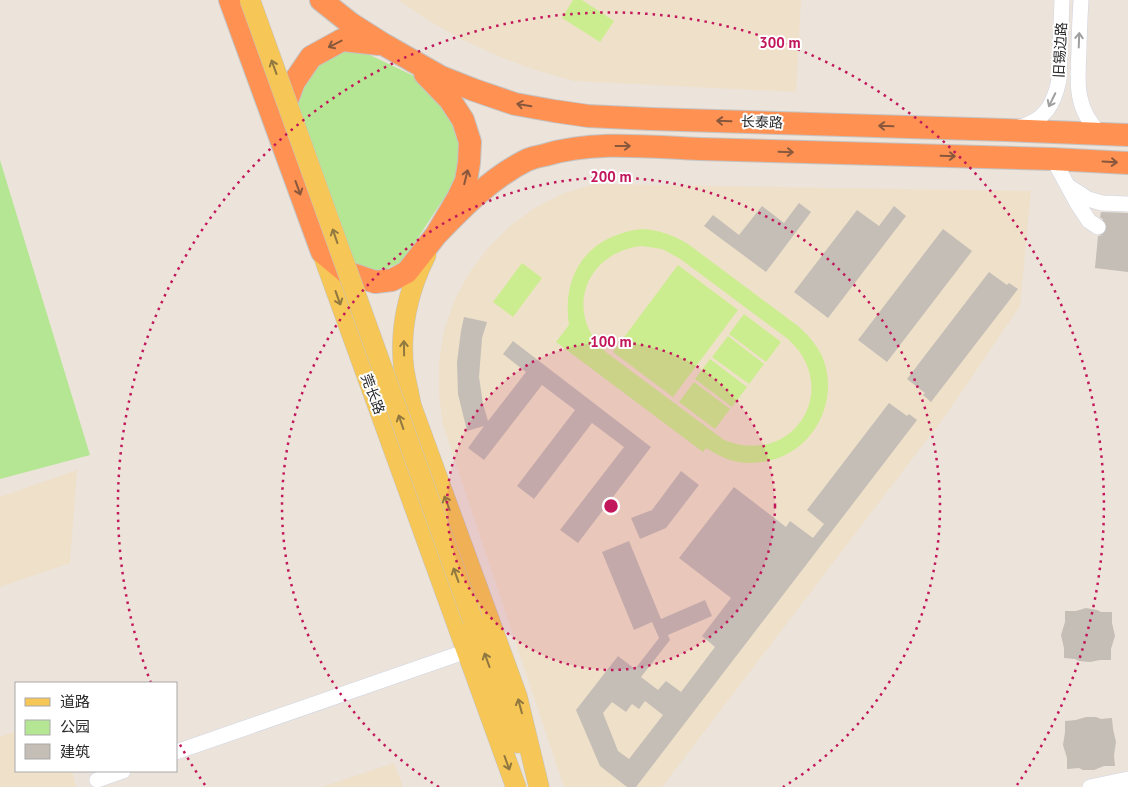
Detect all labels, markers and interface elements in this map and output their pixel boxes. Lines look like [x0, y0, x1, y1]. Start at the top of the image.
street label: 旧锡边路 [1050, 22, 1070, 78]
one-way arrow [1074, 32, 1084, 48]
text: 300 m [759, 33, 801, 52]
one-way arrow [328, 39, 343, 49]
one-way arrow [269, 59, 278, 75]
one-way arrow [1047, 92, 1057, 107]
one-way arrow [517, 100, 533, 110]
street label: 长泰路 [741, 112, 783, 132]
one-way arrow [716, 116, 732, 126]
one-way arrow [878, 121, 894, 131]
one-way arrow [615, 141, 631, 151]
one-way arrow [777, 147, 793, 156]
one-way arrow [940, 151, 956, 161]
one-way arrow [1102, 157, 1118, 166]
text: 200 m [590, 167, 632, 186]
one-way arrow [462, 169, 471, 185]
one-way arrow [294, 180, 303, 196]
one-way arrow [330, 229, 339, 244]
one-way arrow [334, 290, 343, 305]
text: 100 m [590, 332, 632, 351]
one-way arrow [399, 340, 408, 356]
street label: 莞长路 [357, 371, 389, 417]
one-way arrow [396, 415, 405, 431]
one-way arrow [442, 496, 451, 512]
centre of rings [602, 497, 620, 515]
one-way arrow [451, 568, 460, 583]
one-way arrow [482, 652, 491, 668]
legend [15, 682, 178, 772]
text: 道路 [60, 692, 90, 711]
one-way arrow [514, 698, 524, 714]
text: 公园 [60, 717, 90, 736]
text: 建筑 [60, 742, 90, 761]
one-way arrow [503, 755, 513, 770]

